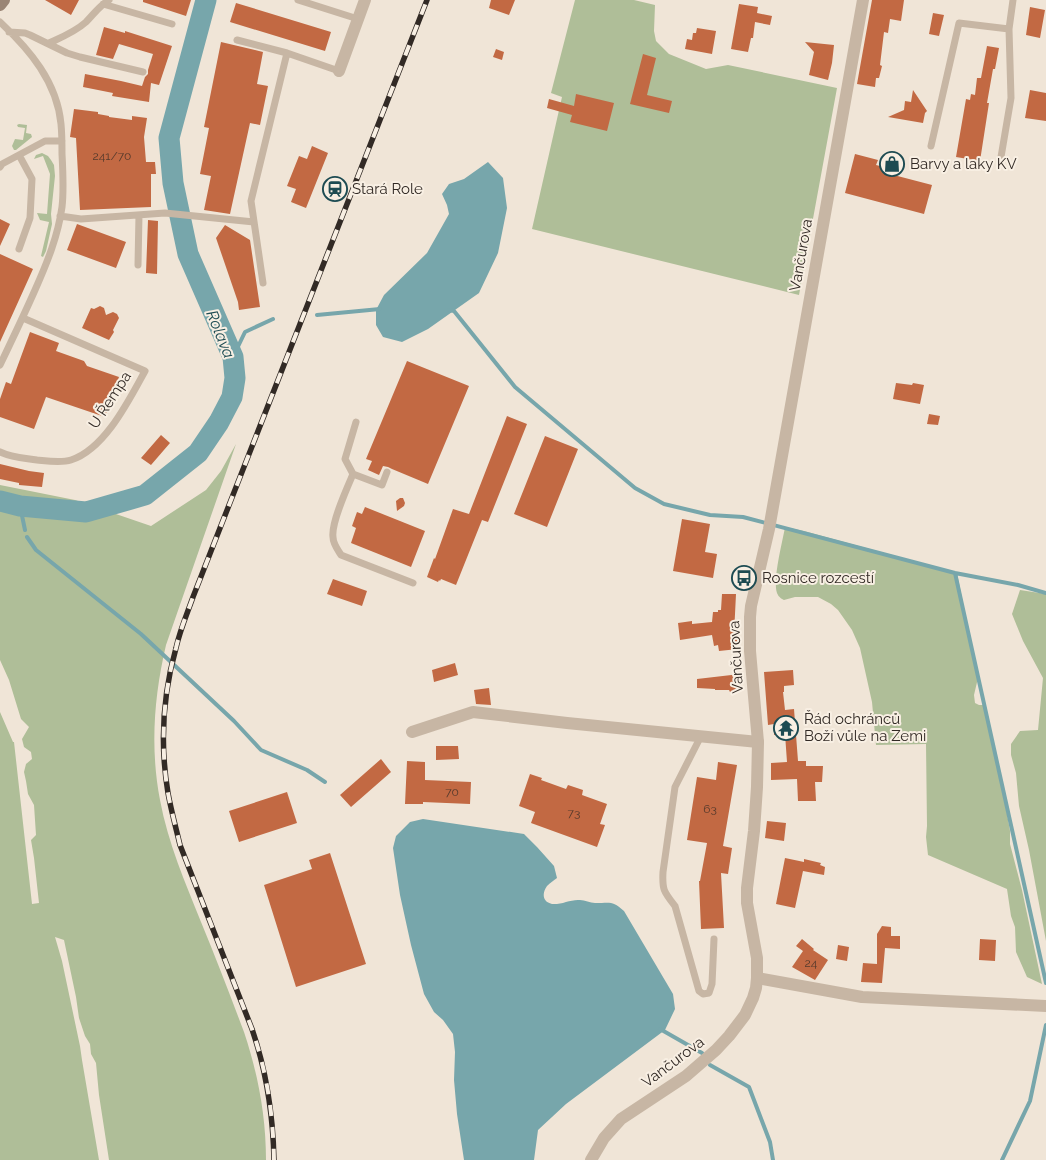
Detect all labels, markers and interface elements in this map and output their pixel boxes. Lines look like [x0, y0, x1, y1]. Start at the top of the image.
house number: 241/70 [93, 149, 131, 163]
shop icon: Barvy a laky KV [879, 151, 905, 177]
place label: Barvy a laky KV [910, 155, 1017, 173]
station icon: Stará Role [322, 176, 348, 202]
place label: Stará Role [352, 180, 423, 198]
street label: Vančurova [786, 217, 816, 293]
water label: Rolava [202, 307, 239, 361]
street label: U Řempa [84, 367, 135, 432]
bus stop icon: Rosnice rozcestí [731, 565, 757, 591]
place label: Rosnice rozcestí [762, 569, 875, 587]
street label: Vančurova [725, 620, 747, 694]
place label: Řád ochránců Boží vůle na Zemi [804, 709, 926, 745]
temple icon: Řád ochránců Boží vůle na Zemi [773, 715, 799, 741]
house number: 70 [445, 785, 459, 799]
house number: 63 [703, 802, 717, 816]
house number: 73 [568, 806, 580, 820]
house number: 24 [805, 956, 818, 970]
street label: Vančurova [638, 1033, 708, 1091]

